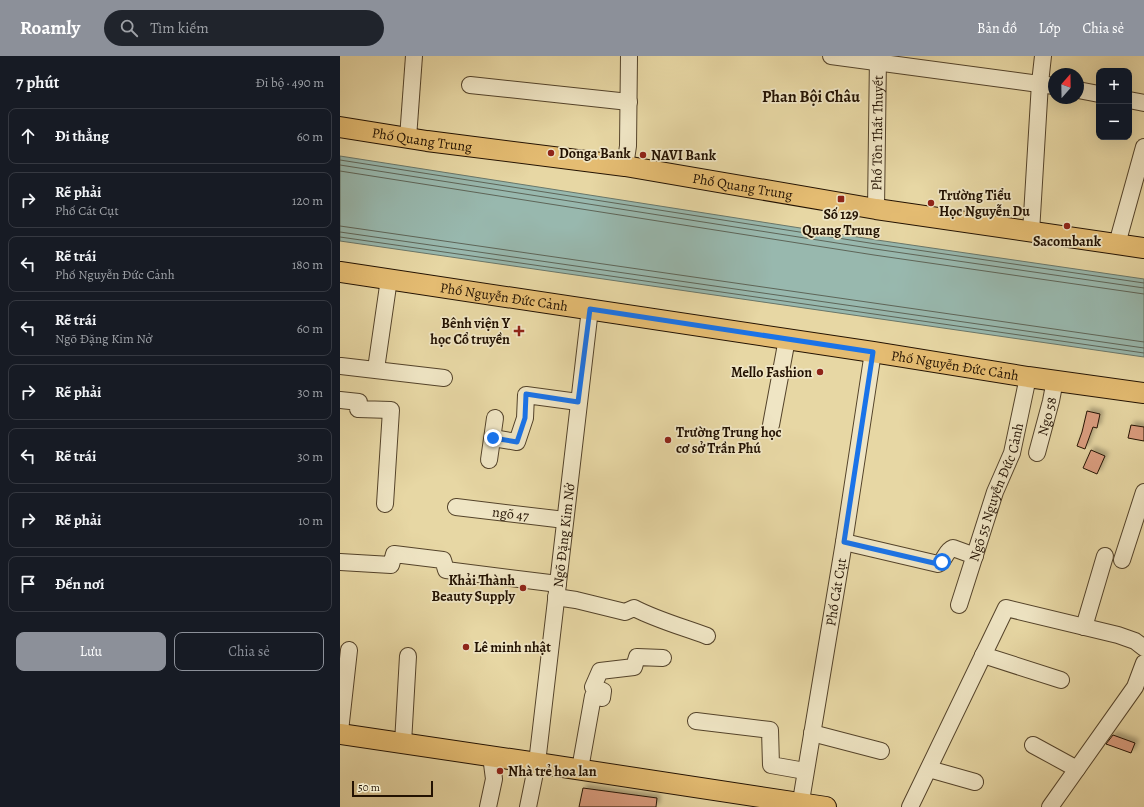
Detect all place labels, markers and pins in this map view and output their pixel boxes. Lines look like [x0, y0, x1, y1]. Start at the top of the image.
place label: Donga Bank [559, 144, 631, 163]
place label: NAVI Bank [651, 146, 717, 165]
marker: Donga Bank [546, 148, 556, 158]
marker: NAVI Bank [638, 150, 648, 160]
place label: Trường Tiểu Học Nguyễn Du [939, 186, 1030, 221]
marker: Số 129 Quang Trung [836, 194, 846, 204]
marker: Trường Tiểu Học Nguyễn Du [926, 198, 936, 208]
place label: Số 129 Quang Trung [802, 205, 881, 240]
marker: Sacombank [1062, 221, 1072, 231]
place label: Sacombank [1033, 232, 1102, 251]
place label: Bênh viện Y học Cổ truyền [430, 314, 511, 349]
marker: Bênh viện Y học Cổ truyền [513, 325, 525, 337]
place label: Mello Fashion [731, 363, 812, 382]
marker: Mello Fashion [815, 367, 825, 377]
place label: Trường Trung học cơ sở Trần Phú [676, 423, 782, 458]
marker: Trường Trung học cơ sở Trần Phú [663, 435, 673, 445]
place label: Khải Thành Beauty Supply [431, 571, 516, 606]
marker: Khải Thành Beauty Supply [518, 583, 528, 593]
place label: Lê minh nhật [474, 638, 551, 657]
marker: Lê minh nhật [461, 642, 471, 652]
place label: Nhà trẻ hoa lan [508, 762, 597, 781]
marker: Nhà trẻ hoa lan [495, 766, 505, 776]

